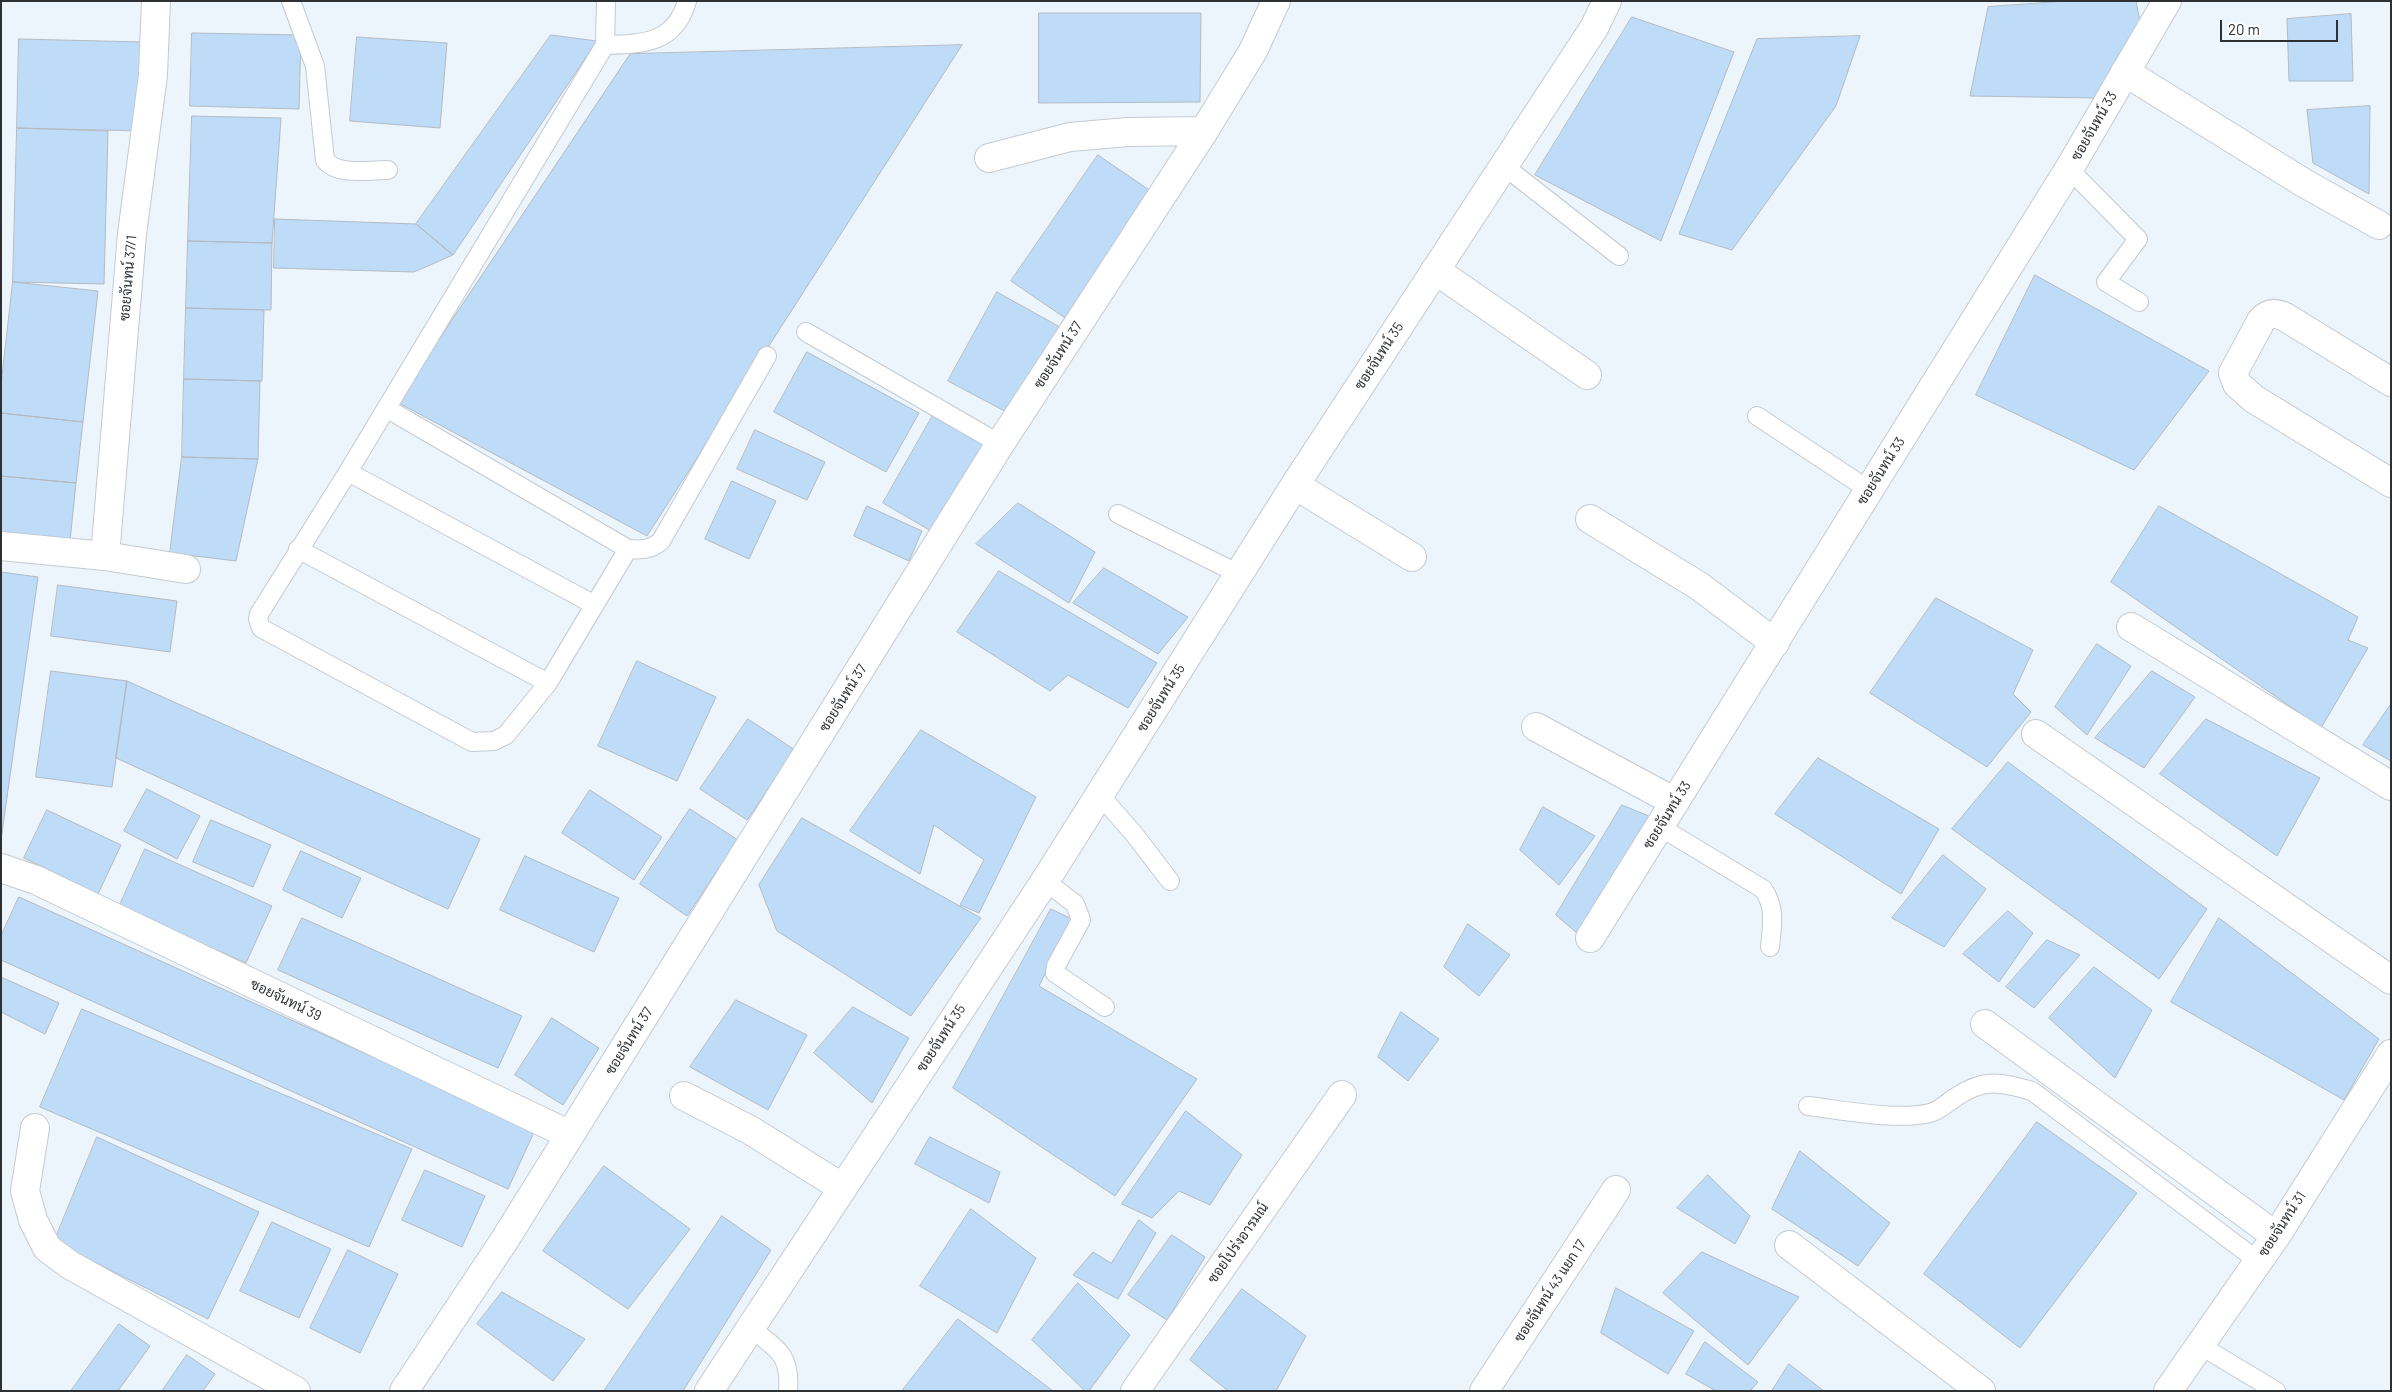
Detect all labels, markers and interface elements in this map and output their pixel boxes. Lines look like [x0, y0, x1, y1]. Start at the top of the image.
scale bar [2222, 10, 2340, 42]
text: 20 m [2228, 20, 2260, 38]
street label: ซอยจันทน์ 33 [2068, 89, 2120, 163]
street label: ซอยจันทน์ 37/1 [116, 234, 140, 322]
street label: ซอยจันทน์ 37 [1030, 318, 1086, 392]
street label: ซอยจันทน์ 35 [1351, 319, 1407, 393]
street label: ซอยจันทน์ 33 [1854, 434, 1908, 508]
street label: ซอยจันทน์ 37 [816, 661, 870, 735]
street label: ซอยจันทน์ 35 [1134, 661, 1188, 735]
street label: ซอยจันทน์ 33 [1640, 778, 1694, 852]
street label: ซอยจันทน์ 39 [248, 976, 324, 1024]
street label: ซอยจันทน์ 35 [913, 1001, 969, 1075]
street label: ซอยจันทน์ 37 [602, 1004, 656, 1078]
street label: ซอยจันทน์ 31 [2255, 1188, 2309, 1260]
street label: ซอยโปร่งอารมณ์ [1204, 1199, 1272, 1287]
street label: ซอยจันทน์ 43 แยก 17 [1511, 1237, 1589, 1345]

